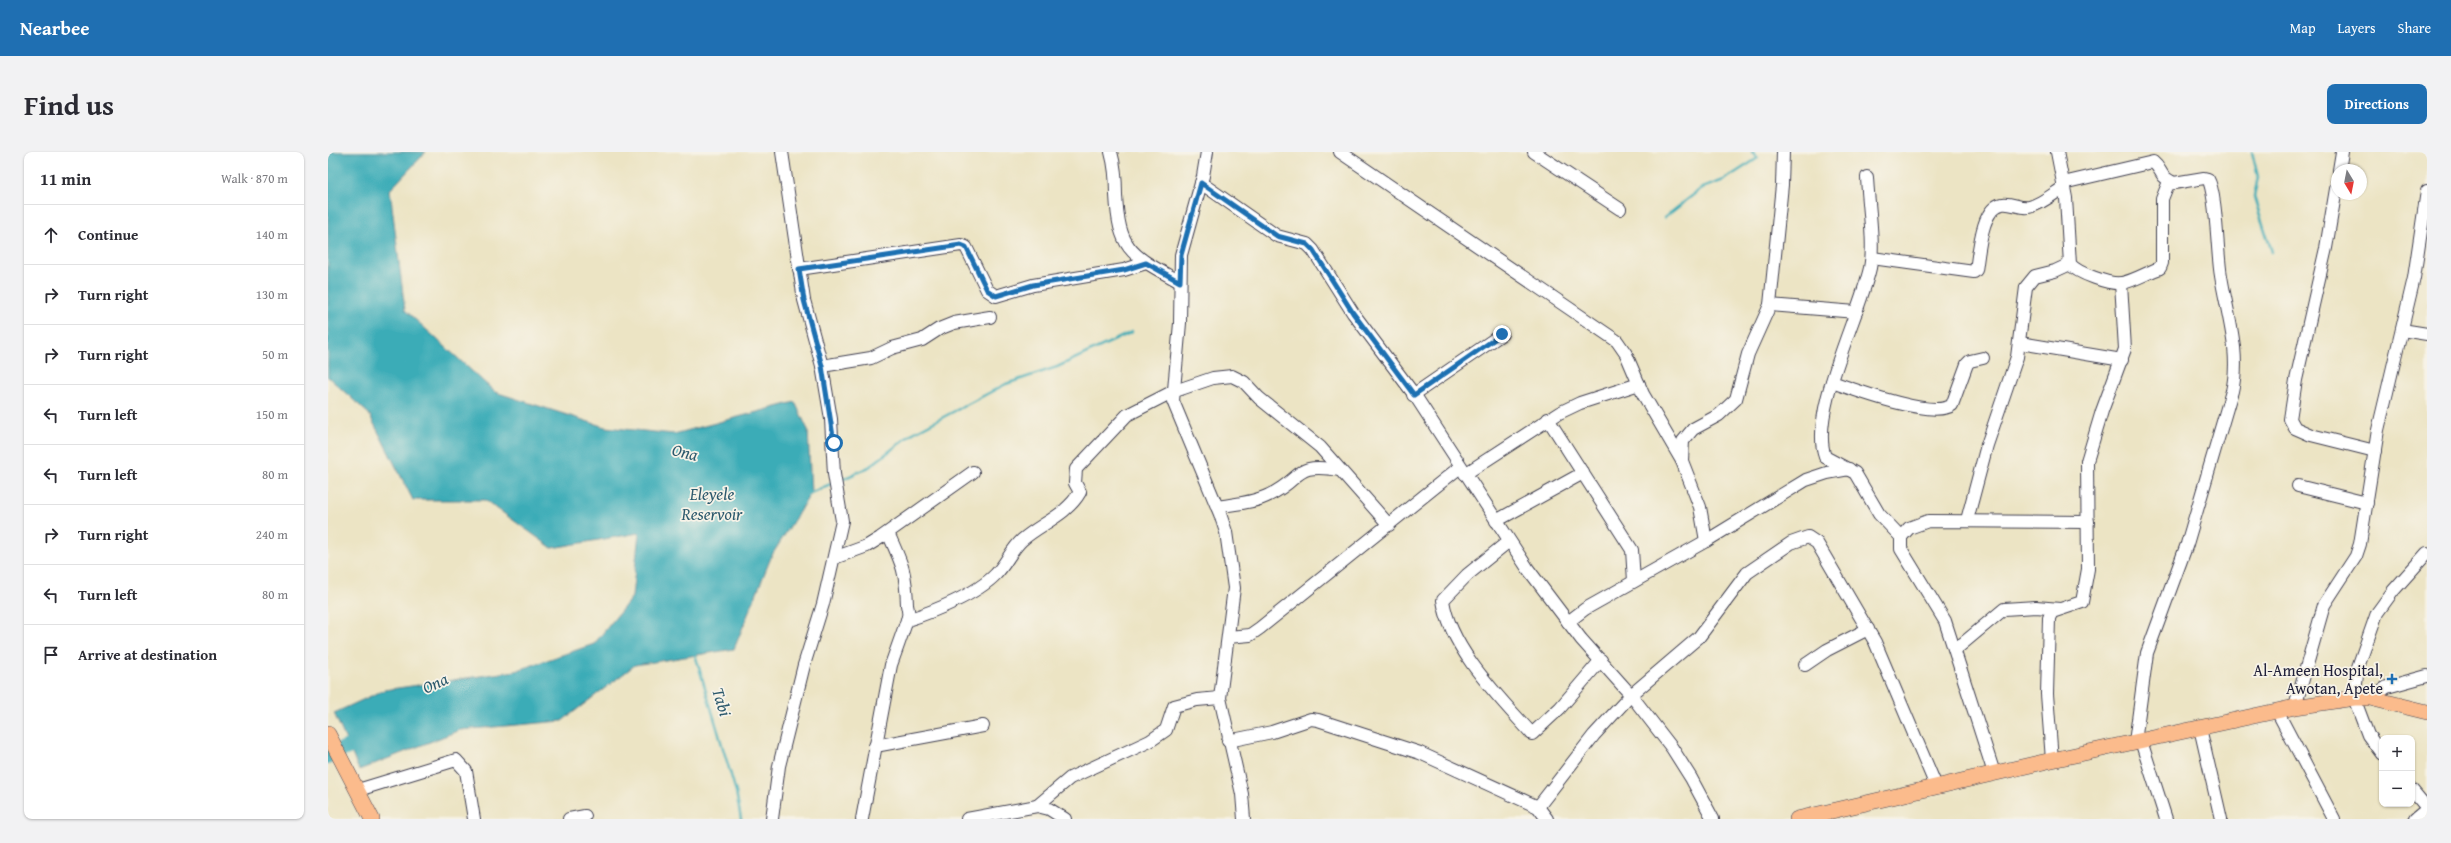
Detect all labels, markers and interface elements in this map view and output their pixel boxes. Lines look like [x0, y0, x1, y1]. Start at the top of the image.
text: Nearbee [20, 14, 90, 42]
text: Map [2290, 18, 2316, 38]
text: Layers [2338, 18, 2376, 38]
text: Share [2398, 18, 2431, 38]
text: Find us [24, 84, 114, 125]
button: Directions [2327, 84, 2427, 124]
north arrow [2331, 164, 2367, 200]
text: 11 min [40, 166, 91, 191]
text: Walk · 870 m [221, 169, 288, 188]
icon: ahead [40, 224, 62, 246]
text: Continue [78, 224, 139, 245]
text: 140 m [256, 225, 288, 244]
icon: right [40, 284, 62, 306]
text: Turn right [78, 284, 149, 305]
text: 130 m [256, 285, 288, 304]
route end [1493, 325, 1511, 343]
icon: right [40, 344, 62, 366]
text: Turn right [78, 344, 149, 365]
text: 50 m [262, 345, 288, 364]
icon: left [40, 404, 62, 426]
text: Turn left [78, 404, 137, 425]
text: 150 m [256, 405, 288, 424]
route start [825, 434, 843, 452]
water label: Ona [670, 436, 701, 467]
icon: left [40, 464, 62, 486]
text: Turn left [78, 464, 137, 485]
text: 80 m [262, 465, 288, 484]
water label: Eleyele Reservoir [681, 481, 743, 526]
icon: right [40, 524, 62, 546]
text: Turn right [78, 524, 149, 545]
text: 240 m [256, 525, 288, 544]
icon: left [40, 584, 62, 606]
text: Turn left [78, 584, 137, 605]
text: 80 m [262, 585, 288, 604]
icon: arrive [40, 644, 62, 666]
text: Arrive at destination [78, 644, 217, 665]
place label: Al-Ameen Hospital, Awotan, Apete [2253, 658, 2383, 700]
water label: Ona [418, 666, 452, 699]
marker: Al-Ameen Hospital, Awotan, Apete [2386, 673, 2398, 685]
water label: Tabi [706, 684, 739, 720]
map controls [2379, 735, 2415, 807]
button: + [2379, 735, 2415, 771]
button: − [2379, 771, 2415, 807]

